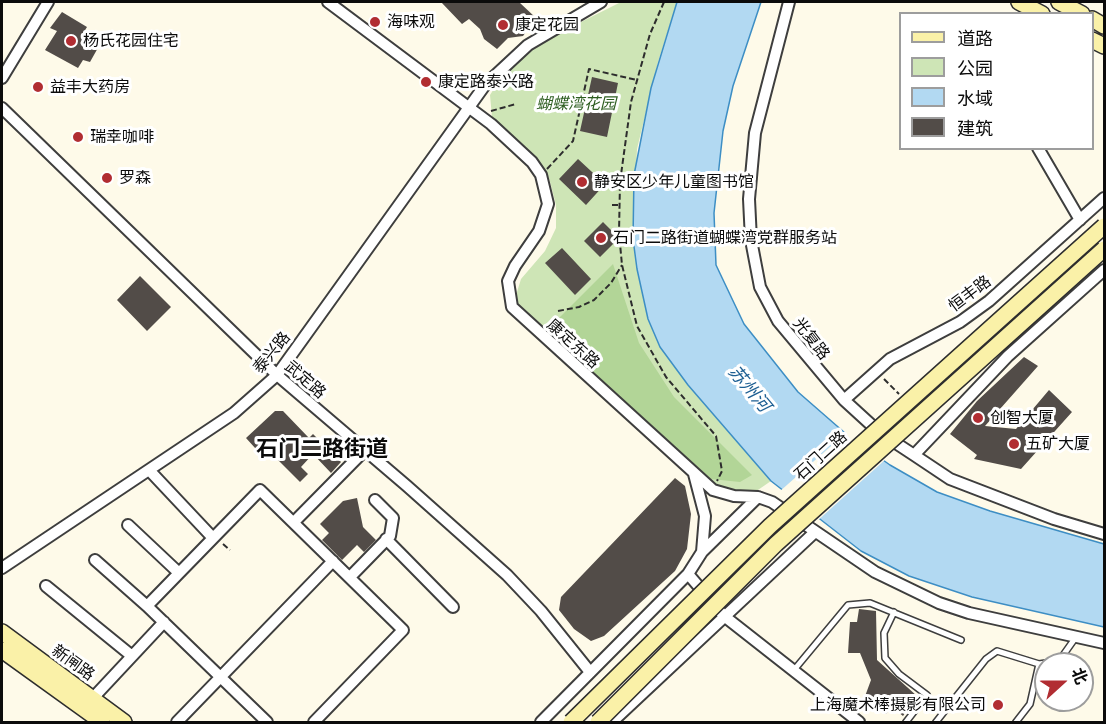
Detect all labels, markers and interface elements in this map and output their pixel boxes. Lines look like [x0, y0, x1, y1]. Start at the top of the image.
place label: 海味观 [387, 12, 435, 32]
legend [899, 12, 1094, 150]
marker: 海味观 [368, 15, 382, 29]
place label: 康定花园 [515, 15, 579, 35]
marker: 康定花园 [496, 18, 510, 32]
text: 道路 [957, 28, 993, 49]
place label: 杨氏花园住宅 [83, 31, 179, 51]
marker: 杨氏花园住宅 [64, 34, 78, 48]
text: 公园 [957, 58, 993, 79]
place label: 康定路泰兴路 [438, 72, 534, 92]
marker: 康定路泰兴路 [419, 75, 433, 89]
place label: 益丰大药房 [50, 77, 130, 97]
marker: 益丰大药房 [31, 80, 45, 94]
text: 水域 [957, 88, 993, 109]
park label: 蝴蝶湾花园 [536, 94, 616, 114]
text: 建筑 [957, 118, 993, 139]
place label: 瑞幸咖啡 [90, 127, 154, 147]
marker: 瑞幸咖啡 [71, 130, 85, 144]
place label: 罗森 [119, 168, 151, 188]
marker: 罗森 [100, 171, 114, 185]
place label: 静安区少年儿童图书馆 [594, 172, 754, 192]
marker: 静安区少年儿童图书馆 [575, 175, 589, 189]
place label: 石门二路街道蝴蝶湾党群服务站 [613, 228, 837, 248]
marker: 石门二路街道蝴蝶湾党群服务站 [594, 231, 608, 245]
street label: 恒丰路 [945, 272, 995, 316]
street label: 光复路 [789, 314, 833, 364]
street label: 康定东路 [543, 315, 603, 373]
street label: 泰兴路 [249, 328, 295, 378]
street label: 武定路 [281, 357, 329, 403]
water label: 苏州河 [723, 361, 775, 417]
place label: 创智大厦 [990, 408, 1054, 428]
marker: 创智大厦 [971, 411, 985, 425]
street label: 石门二路 [791, 427, 851, 485]
place label: 五矿大厦 [1026, 434, 1090, 454]
district label: 石门二路街道 [256, 437, 388, 463]
marker: 五矿大厦 [1007, 437, 1021, 451]
street label: 新闸路 [48, 641, 98, 685]
north arrow [1034, 652, 1094, 712]
text: 北 [1068, 665, 1091, 687]
place label: 上海魔术棒摄影有限公司 [810, 695, 986, 715]
marker: 上海魔术棒摄影有限公司 [991, 698, 1005, 712]

